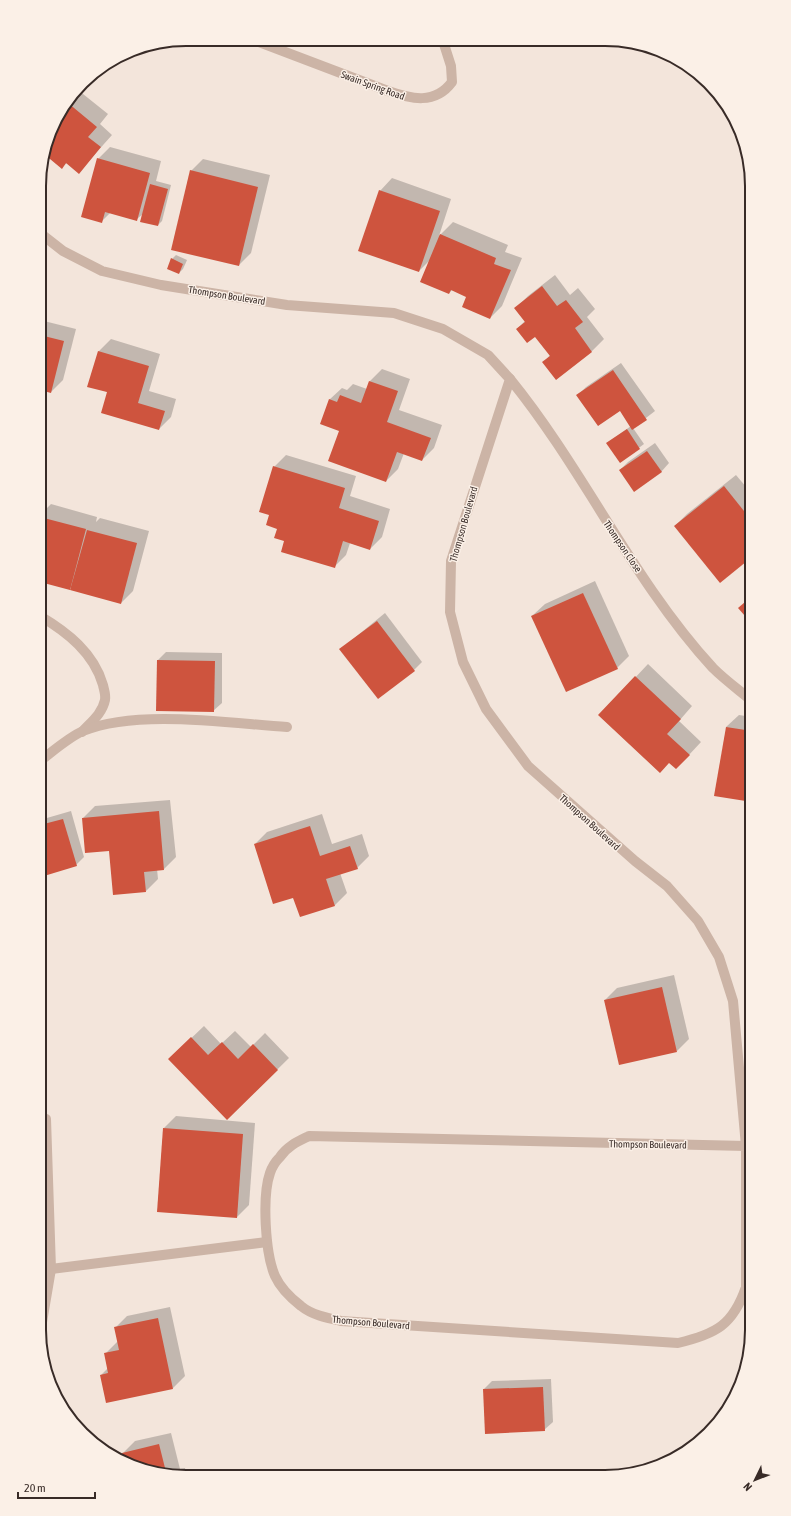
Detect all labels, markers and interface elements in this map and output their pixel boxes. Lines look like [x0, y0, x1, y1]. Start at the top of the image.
street label: Swain Spring Road [339, 69, 406, 102]
street label: Thompson Boulevard [188, 284, 266, 307]
street label: Thompson Boulevard [447, 485, 480, 563]
street label: Thompson Close [601, 518, 644, 575]
street label: Thompson Boulevard [557, 792, 622, 853]
street label: Thompson Boulevard [609, 1138, 687, 1151]
street label: Thompson Boulevard [332, 1314, 410, 1331]
north arrow [735, 1460, 775, 1500]
scale bar [18, 1474, 95, 1500]
text: N [741, 1480, 754, 1493]
text: 20 m [24, 1481, 46, 1495]

